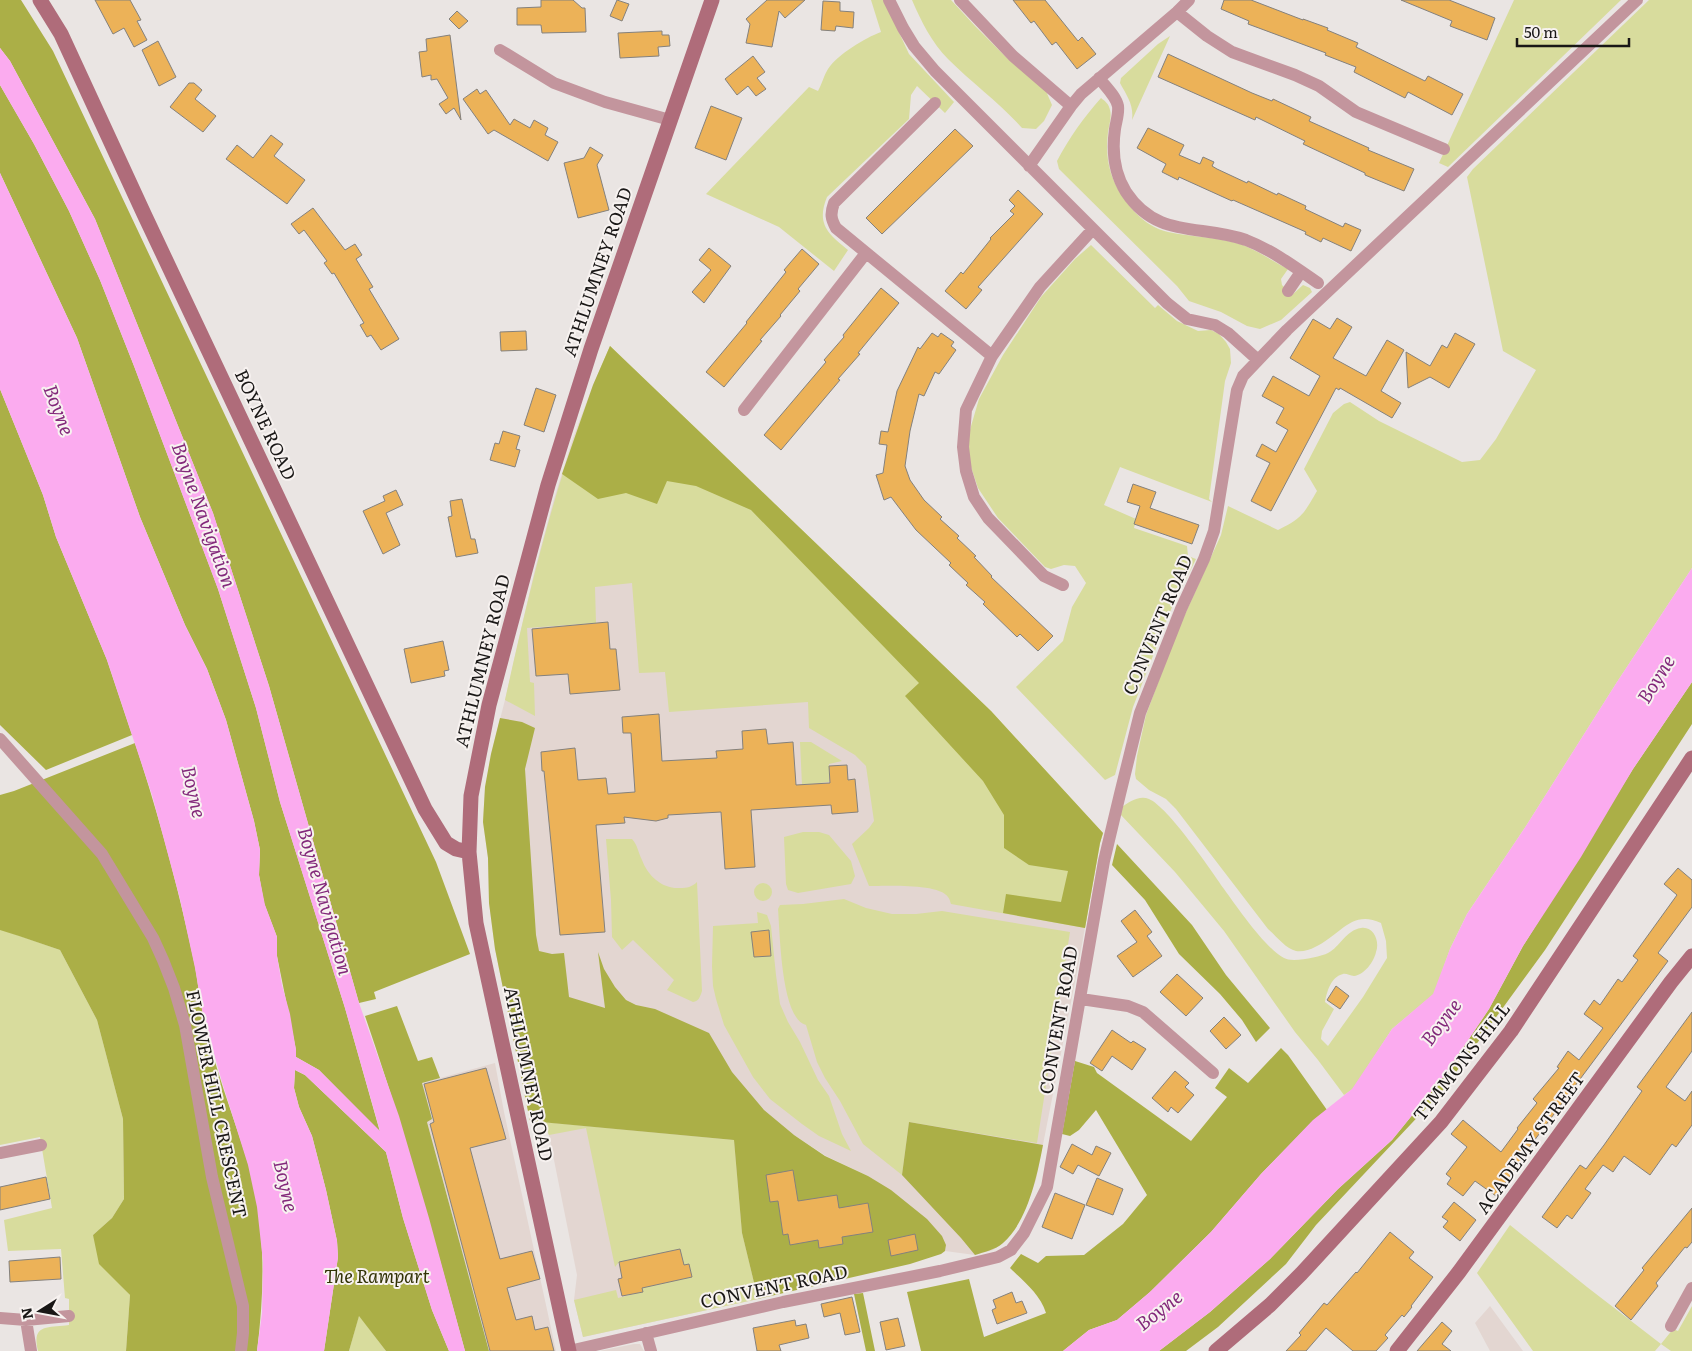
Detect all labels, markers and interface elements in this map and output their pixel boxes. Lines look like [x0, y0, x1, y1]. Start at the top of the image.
scale bar [1517, 15, 1630, 47]
text: 50 m [1524, 20, 1558, 43]
street label: ATHLUMNEY ROAD [555, 183, 638, 360]
street label: BOYNE ROAD [229, 364, 304, 484]
water label: Boyne [37, 380, 82, 439]
water label: Boyne Navigation [166, 438, 244, 592]
street label: CONVENT ROAD [1115, 550, 1198, 699]
street label: ATHLUMNEY ROAD [447, 571, 516, 750]
water label: Boyne [1629, 649, 1681, 708]
water label: Boyne [175, 763, 215, 820]
water label: Boyne Navigation [291, 823, 361, 979]
street label: CONVENT ROAD [1031, 944, 1084, 1096]
street label: ATHLUMNEY ROAD [498, 984, 561, 1163]
street label: FLOWER HILL CRESCENT [180, 987, 255, 1220]
water label: Boyne [1413, 992, 1467, 1051]
street label: TIMMONS HILL [1406, 996, 1516, 1126]
street label: ACADEMY STREET [1469, 1065, 1591, 1219]
water label: Boyne [267, 1157, 307, 1214]
street label: CONVENT ROAD [698, 1257, 850, 1314]
park label: The Rampart [324, 1262, 430, 1289]
water label: Boyne [1129, 1282, 1188, 1336]
north arrow [15, 1286, 65, 1336]
text: N [15, 1306, 37, 1321]

